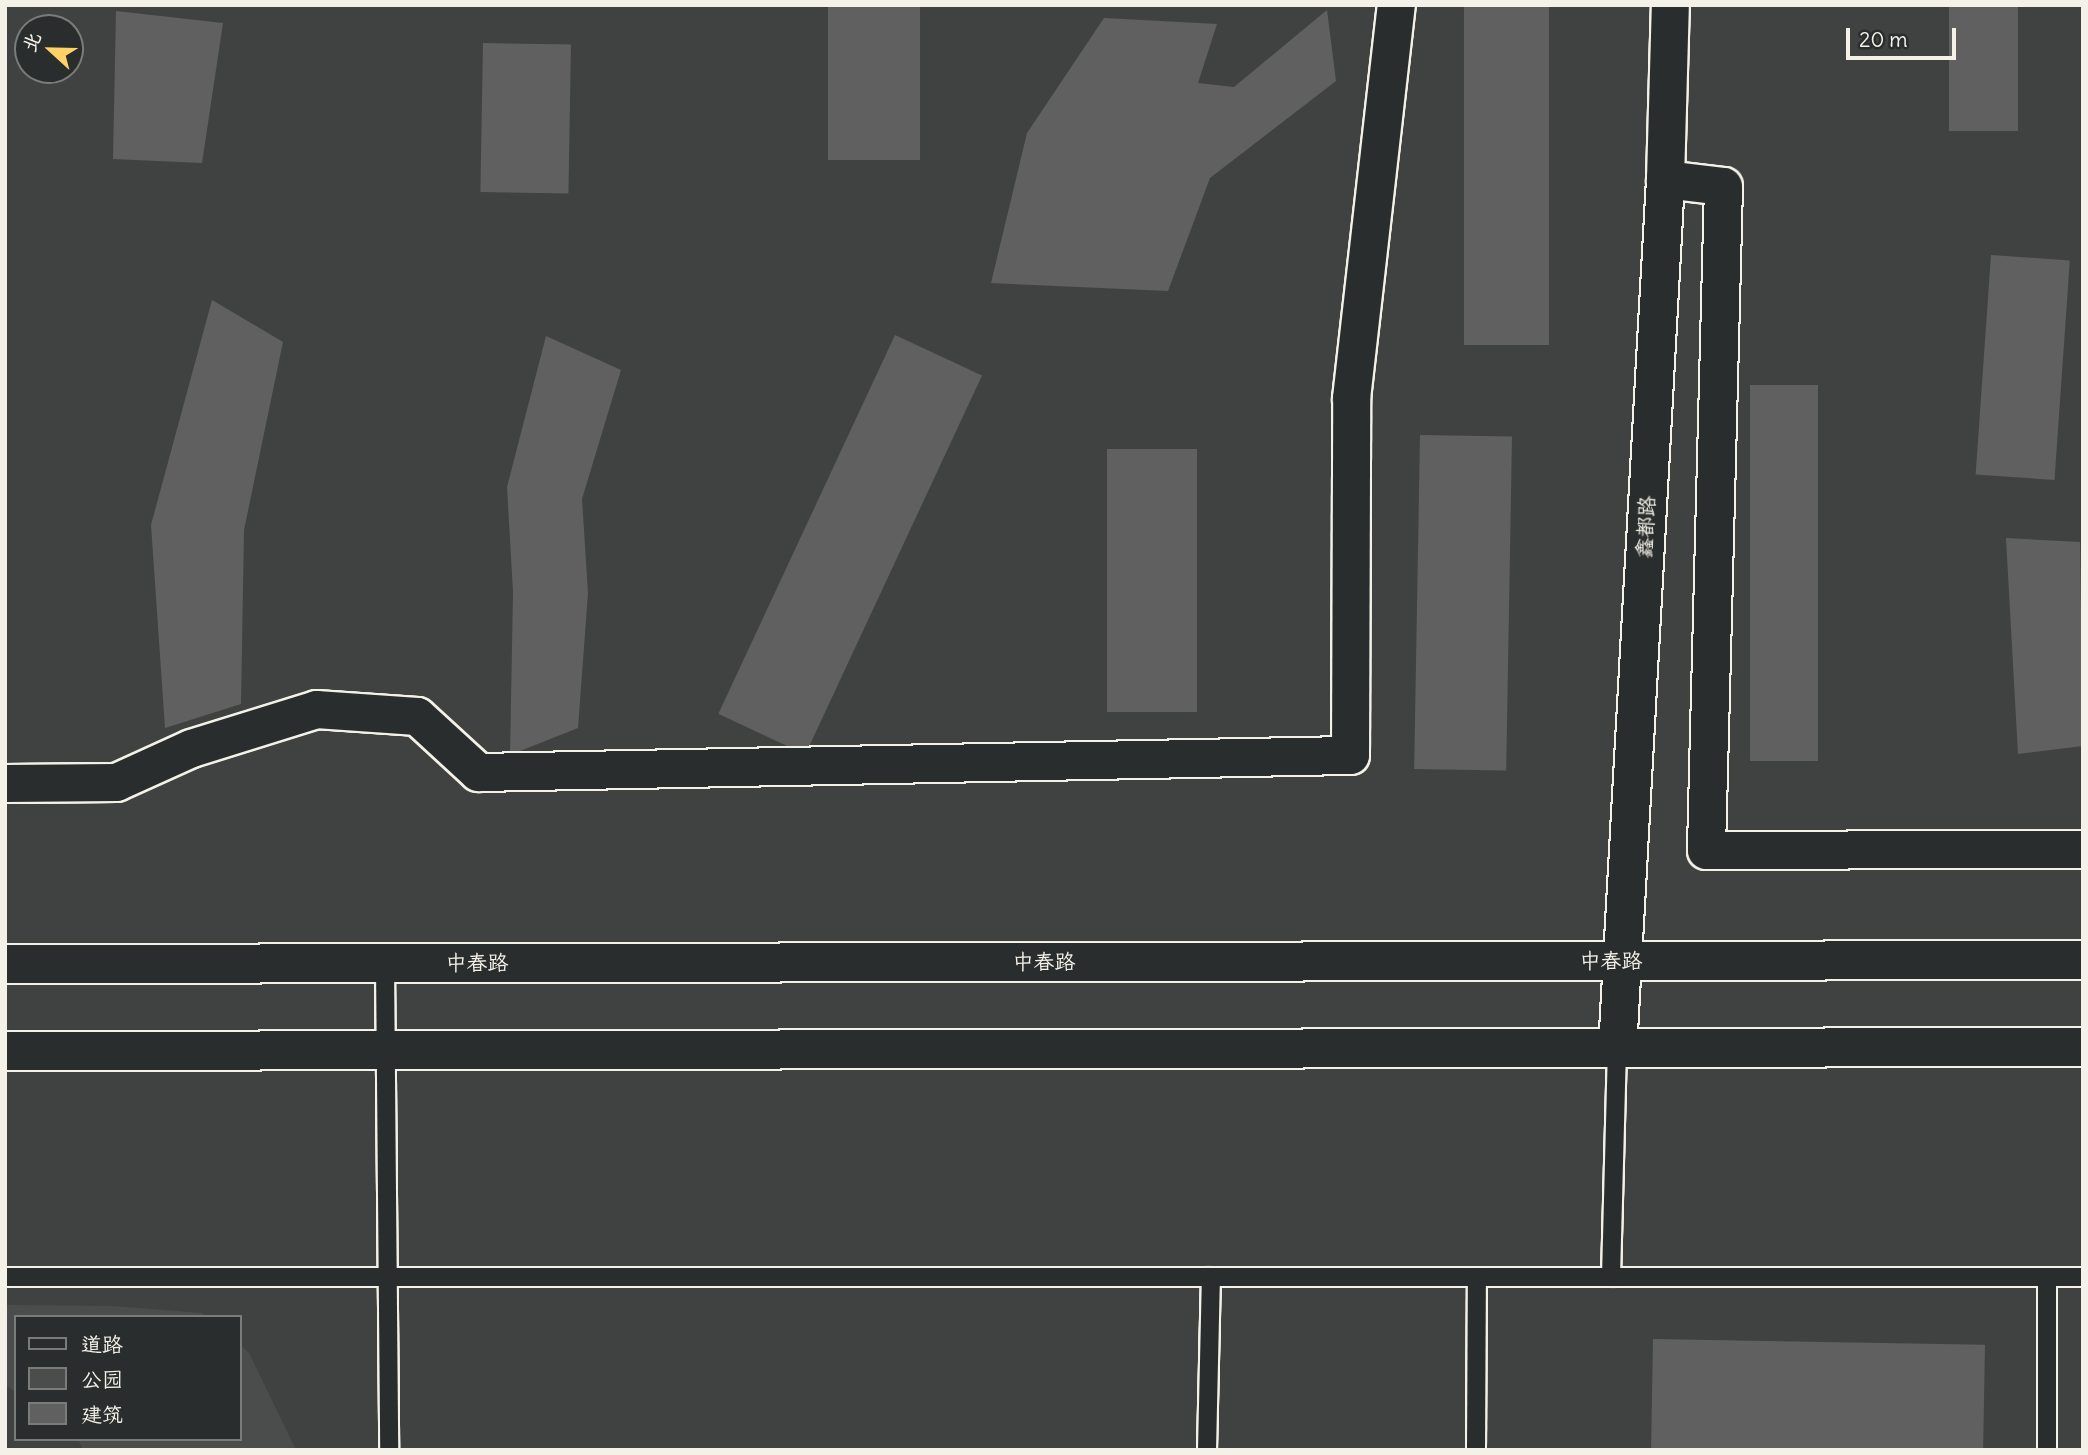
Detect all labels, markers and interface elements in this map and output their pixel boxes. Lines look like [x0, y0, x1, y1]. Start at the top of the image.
north arrow [14, 14, 84, 84]
scale bar [1850, 14, 1960, 58]
text: 20 m [1859, 26, 1908, 53]
text: 北 [17, 29, 46, 55]
street label: 鑫都路 [1632, 495, 1660, 559]
street label: 中春路 [1580, 948, 1642, 974]
street label: 中春路 [1013, 949, 1075, 975]
street label: 中春路 [446, 950, 508, 976]
legend [14, 1315, 242, 1441]
text: 道路 [81, 1331, 123, 1358]
text: 公园 [81, 1366, 123, 1393]
text: 建筑 [81, 1401, 123, 1428]

